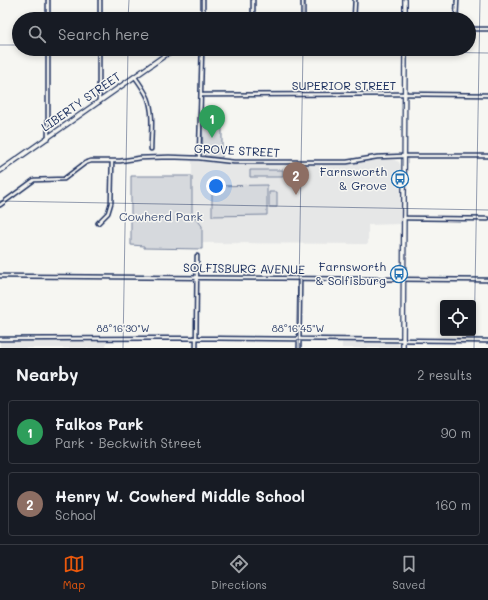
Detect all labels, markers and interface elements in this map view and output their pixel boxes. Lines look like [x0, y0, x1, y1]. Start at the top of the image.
search box [12, 12, 476, 56]
icon: search [26, 23, 48, 45]
text: Search here [58, 24, 149, 44]
street label: LIBERTY STREET [38, 68, 124, 135]
street label: SUPERIOR STREET [292, 77, 397, 93]
pin: 1 [199, 105, 225, 138]
street label: GROVE STREET [194, 140, 281, 160]
pin: 2 [283, 162, 309, 195]
place label: Farnsworth & Grove [320, 163, 387, 193]
bus stop icon: Farnsworth & Grove [390, 169, 410, 189]
your location [206, 176, 226, 196]
park label: Cowherd Park [119, 208, 203, 224]
place label: Farnsworth & Solfisburg [315, 258, 386, 288]
street label: SOLFISBURG AVENUE [183, 259, 305, 277]
bus stop icon: Farnsworth & Solfisburg [389, 264, 409, 284]
map controls [440, 300, 476, 336]
button: locate [440, 300, 476, 336]
text: 88°16'30"W [96, 321, 150, 335]
text: 88°16'45"W [272, 321, 325, 335]
text: Nearby [16, 363, 78, 385]
text: 2 results [417, 366, 472, 383]
text: Falkos Park [55, 414, 143, 434]
text: 1 [27, 424, 33, 441]
text: 90 m [441, 424, 471, 441]
text: Park · Beckwith Street [55, 434, 202, 451]
text: Henry W. Cowherd Middle School [55, 486, 305, 506]
text: 2 [26, 496, 34, 513]
text: 160 m [435, 496, 471, 513]
text: School [55, 506, 96, 523]
tab: Map [63, 553, 85, 592]
tab: Directions [211, 553, 267, 592]
tab: Saved [392, 553, 425, 592]

